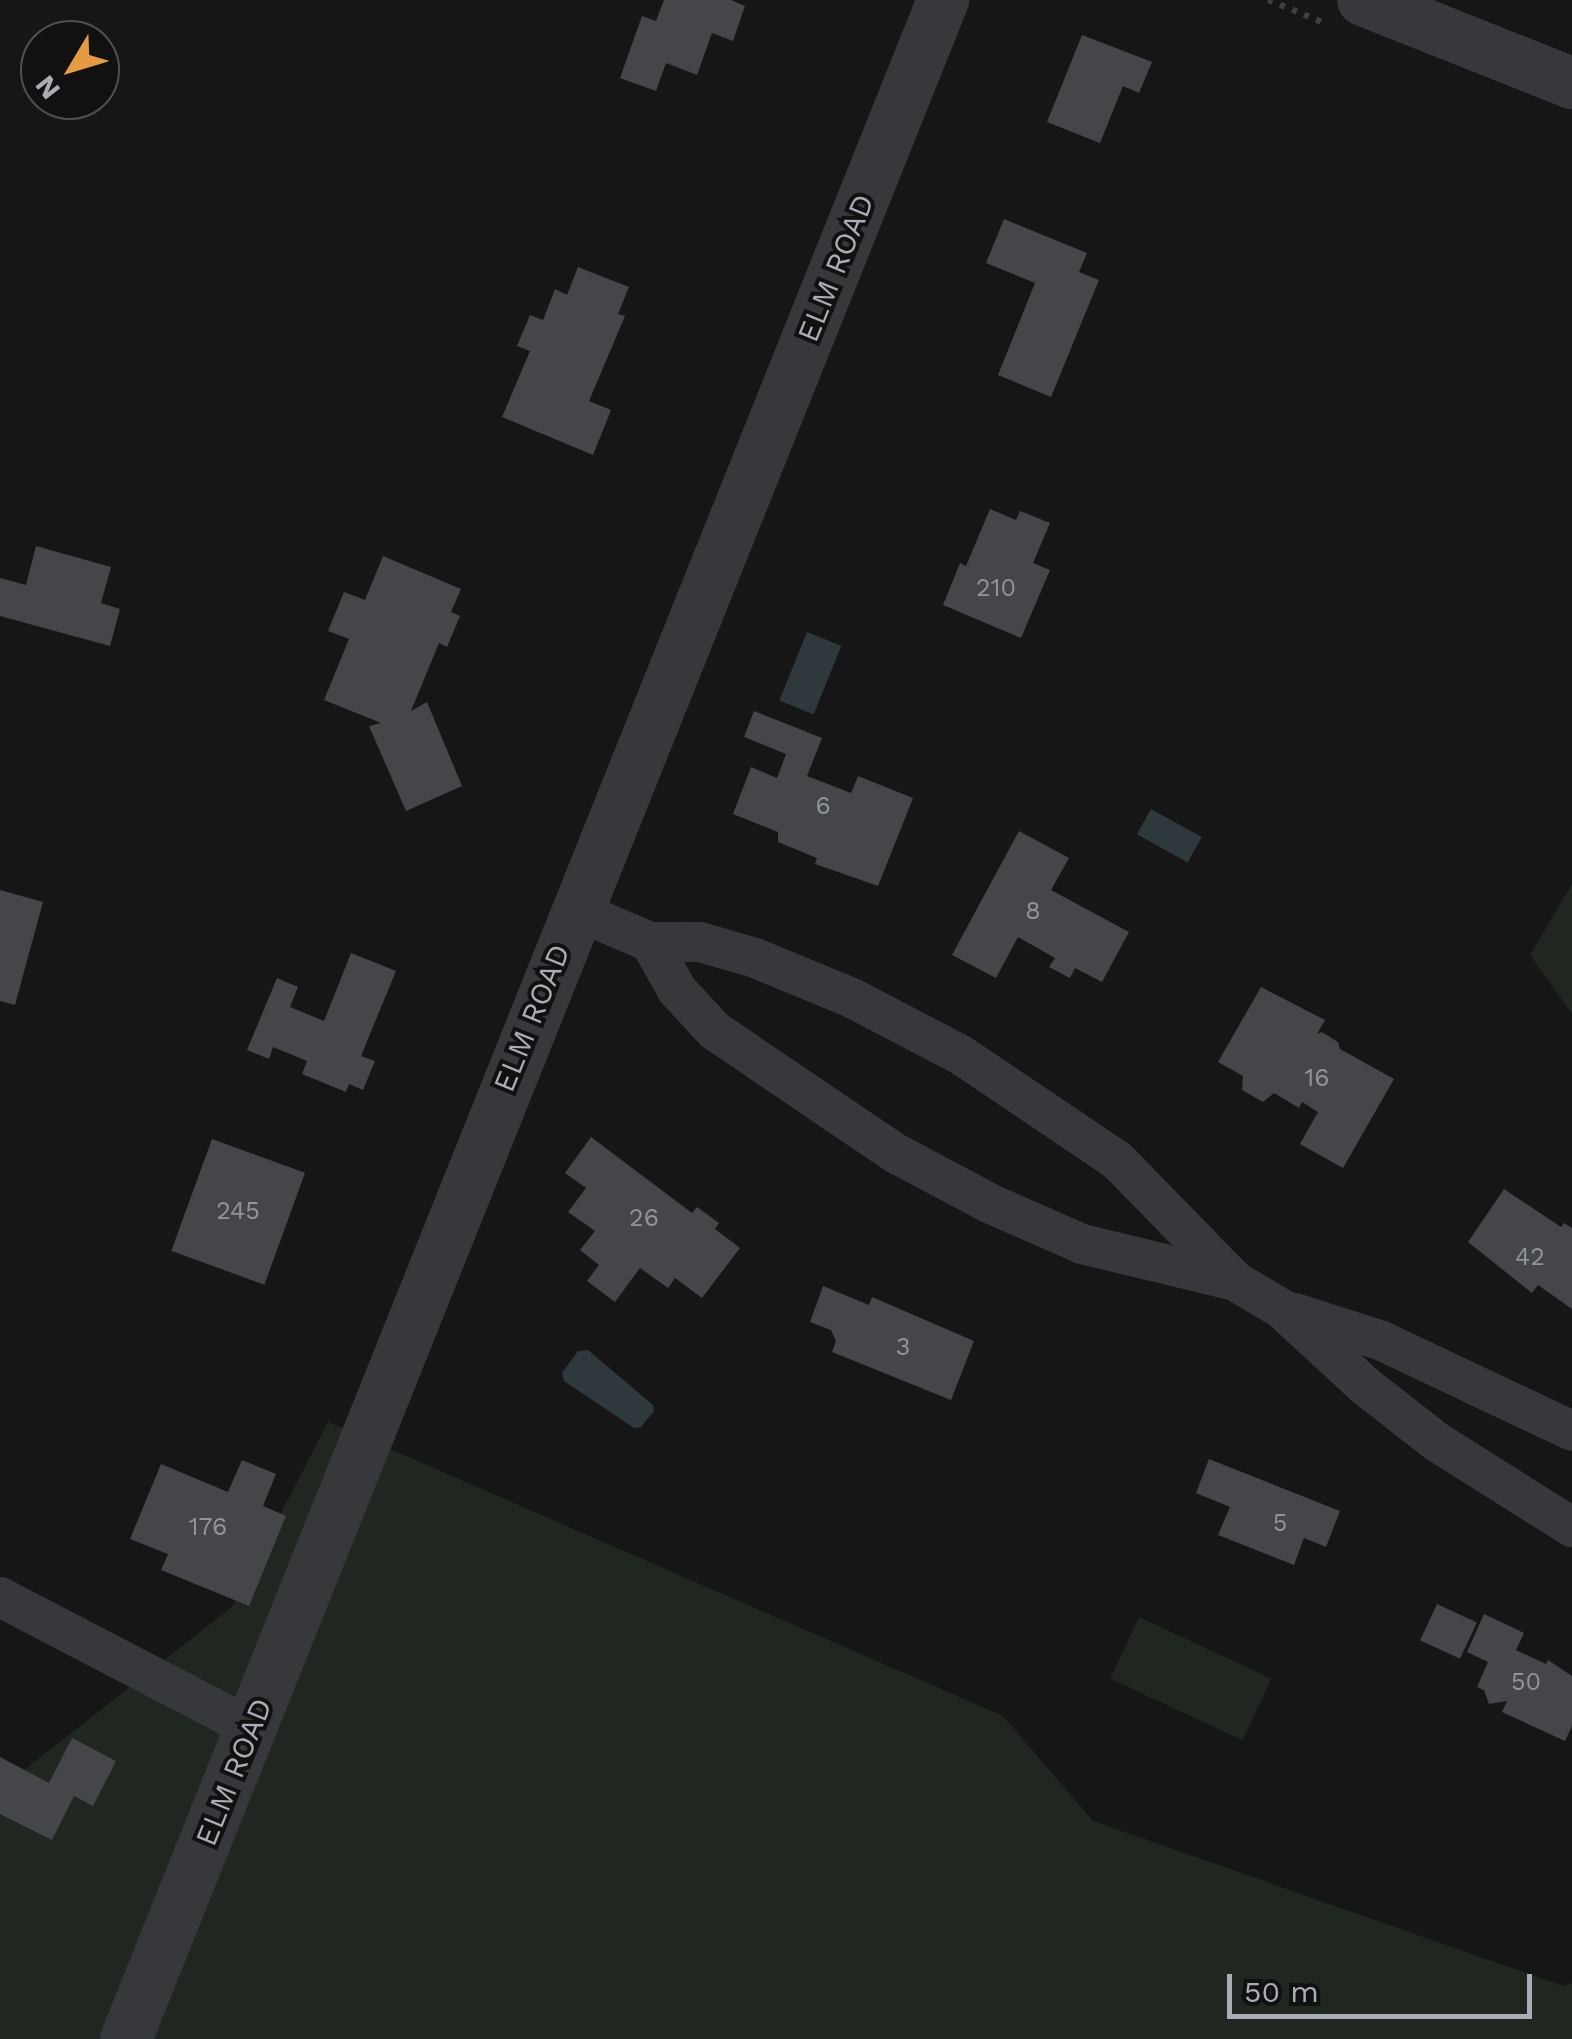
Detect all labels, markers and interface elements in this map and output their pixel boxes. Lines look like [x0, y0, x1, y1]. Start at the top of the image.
north arrow [20, 20, 120, 120]
text: N [28, 69, 67, 106]
street label: ELM ROAD [790, 189, 882, 347]
house number: 210 [976, 573, 1016, 603]
house number: 6 [815, 791, 831, 821]
house number: 8 [1025, 896, 1041, 926]
street label: ELM ROAD [486, 939, 578, 1097]
house number: 16 [1305, 1063, 1329, 1093]
house number: 245 [216, 1196, 260, 1226]
house number: 26 [629, 1203, 659, 1233]
house number: 42 [1515, 1242, 1545, 1272]
house number: 3 [896, 1332, 910, 1362]
house number: 5 [1273, 1508, 1287, 1538]
house number: 176 [189, 1512, 227, 1542]
house number: 50 [1511, 1667, 1541, 1697]
street label: ELM ROAD [188, 1693, 280, 1851]
scale bar [1232, 1954, 1537, 2016]
text: 50 m [1244, 1974, 1319, 2009]

